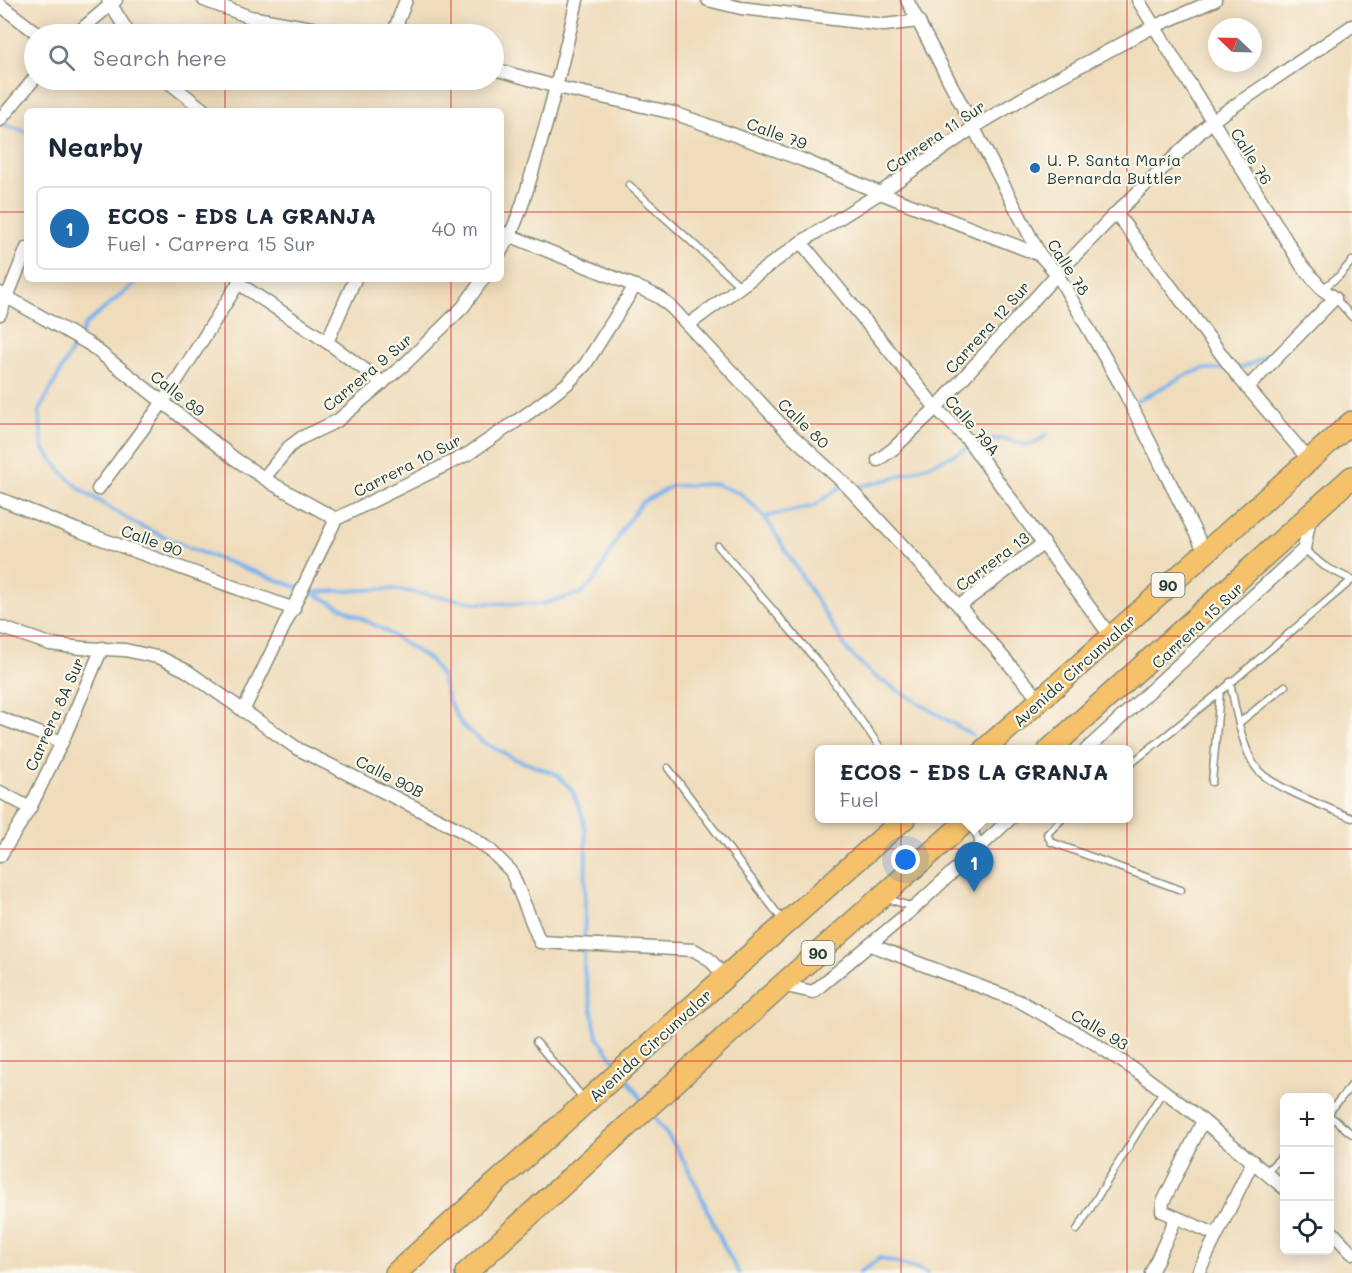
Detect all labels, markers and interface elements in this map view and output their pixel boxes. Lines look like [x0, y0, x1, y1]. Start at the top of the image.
north arrow [1208, 18, 1262, 72]
search box [24, 24, 504, 90]
icon: search [45, 41, 78, 74]
text: Search here [93, 43, 227, 72]
street label: Carrera 11 Sur [881, 95, 989, 177]
street label: Calle 79 [744, 112, 810, 154]
street label: Calle 76 [1226, 124, 1278, 188]
text: Nearby [48, 130, 143, 164]
place label: U. P. Santa María Bernarda Buttler [1047, 149, 1182, 188]
marker: U. P. Santa María Bernarda Buttler [1028, 161, 1042, 175]
text: ECOS - EDS LA GRANJA [107, 201, 376, 230]
text: 1 [65, 215, 74, 241]
text: 40 m [432, 215, 478, 241]
text: Fuel · Carrera 15 Sur [107, 230, 315, 256]
street label: Calle 78 [1043, 235, 1095, 299]
street label: Carrera 12 Sur [940, 276, 1034, 378]
street label: Carrera 9 Sur [318, 328, 416, 416]
street label: Calle 89 [146, 365, 210, 421]
street label: Calle 79A [941, 390, 1005, 460]
street label: Calle 80 [774, 393, 834, 453]
street label: Carrera 10 Sur [349, 429, 465, 501]
street label: Calle 90 [118, 519, 186, 561]
street label: Carrera 13 [951, 526, 1033, 596]
road number: 90 [1152, 573, 1184, 597]
street label: Carrera 15 Sur [1147, 577, 1247, 673]
street label: Avenida Circunvalar [1008, 609, 1140, 731]
street label: Carrera 8A Sur [20, 654, 88, 774]
popup [815, 745, 1133, 823]
street label: Calle 90B [352, 750, 428, 802]
text: ECOS - EDS LA GRANJA [840, 757, 1108, 786]
text: Fuel [840, 786, 879, 812]
pin: 1 [954, 842, 994, 892]
your location [891, 845, 920, 874]
road number: 90 [802, 941, 834, 965]
street label: Avenida Circunvalar [584, 984, 716, 1106]
street label: Calle 93 [1067, 1004, 1133, 1054]
map controls [1280, 1093, 1334, 1255]
button: + [1280, 1093, 1334, 1147]
button: − [1280, 1147, 1334, 1201]
button: locate [1280, 1201, 1334, 1255]

